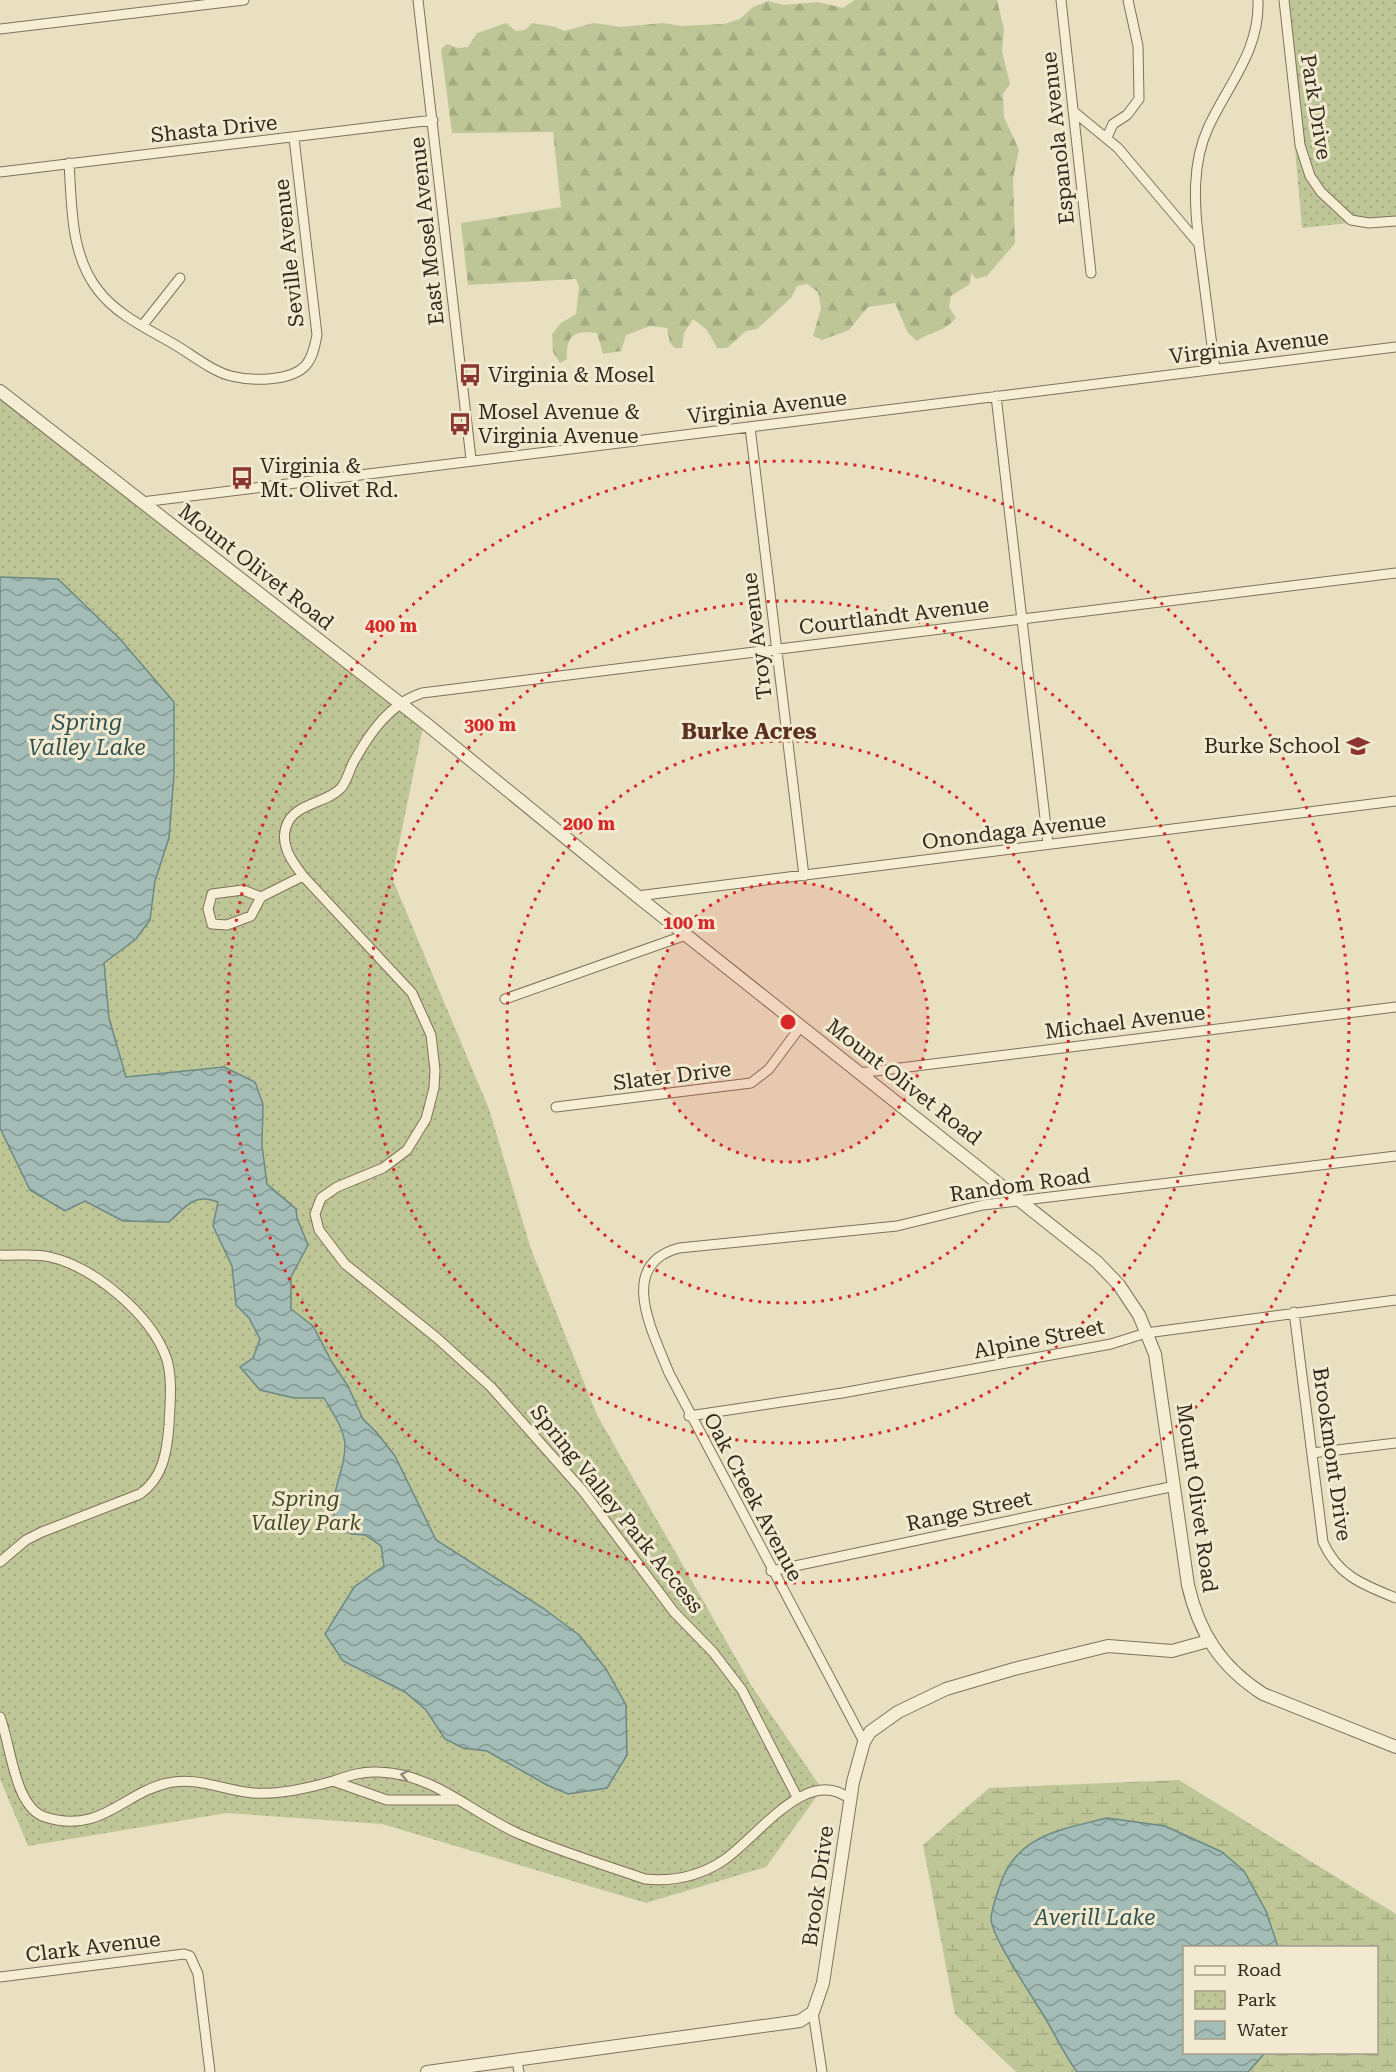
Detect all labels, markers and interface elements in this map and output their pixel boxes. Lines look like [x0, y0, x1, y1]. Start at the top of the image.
street label: Espanola Avenue [1037, 51, 1079, 225]
street label: Park Drive [1296, 53, 1336, 161]
street label: Shasta Drive [149, 110, 279, 148]
street label: East Mosel Avenue [405, 136, 449, 326]
street label: Seville Avenue [269, 178, 309, 328]
street label: Virginia Avenue [1168, 325, 1330, 369]
bus stop icon: Virginia & Mosel [457, 362, 483, 388]
place label: Virginia & Mosel [488, 363, 655, 387]
street label: Virginia Avenue [686, 385, 848, 429]
place label: Mosel Avenue & Virginia Avenue [478, 400, 640, 448]
bus stop icon: Mosel Avenue & Virginia Avenue [447, 411, 473, 437]
place label: Virginia & Mt. Olivet Rd. [260, 454, 398, 502]
bus stop icon: Virginia & Mt. Olivet Rd. [229, 465, 255, 491]
street label: Mount Olivet Road [174, 499, 339, 635]
street label: Troy Avenue [737, 571, 777, 701]
street label: Courtlandt Avenue [798, 592, 990, 640]
text: 400 m [365, 615, 418, 636]
water label: Spring Valley Lake [28, 710, 146, 760]
text: 300 m [464, 714, 517, 735]
district label: Burke Acres [681, 719, 817, 744]
school or university icon: Burke School [1345, 733, 1371, 759]
place label: Burke School [1204, 734, 1340, 758]
street label: Onondaga Avenue [921, 808, 1107, 854]
text: 200 m [563, 813, 616, 834]
text: 100 m [663, 912, 716, 933]
street label: Michael Avenue [1043, 1000, 1207, 1044]
centre of rings [778, 1012, 798, 1032]
street label: Mount Olivet Road [822, 1014, 987, 1150]
street label: Slater Drive [612, 1057, 732, 1095]
street label: Random Road [948, 1163, 1092, 1207]
street label: Alpine Street [972, 1315, 1107, 1363]
street label: Brookmont Drive [1308, 1366, 1356, 1542]
street label: Spring Valley Park Access [526, 1400, 708, 1618]
street label: Mount Olivet Road [1172, 1402, 1222, 1594]
street label: Oak Creek Avenue [698, 1409, 808, 1585]
street label: Range Street [904, 1486, 1034, 1536]
park label: Spring Valley Park [251, 1487, 362, 1535]
one-way arrow [400, 1769, 410, 1782]
street label: Brook Drive [798, 1824, 838, 1948]
water label: Averill Lake [1033, 1905, 1155, 1930]
street label: Clark Avenue [24, 1927, 162, 1967]
legend [1183, 1946, 1378, 2054]
text: Road [1237, 1959, 1282, 1980]
text: Park [1237, 1989, 1277, 2010]
text: Water [1237, 2019, 1288, 2040]

